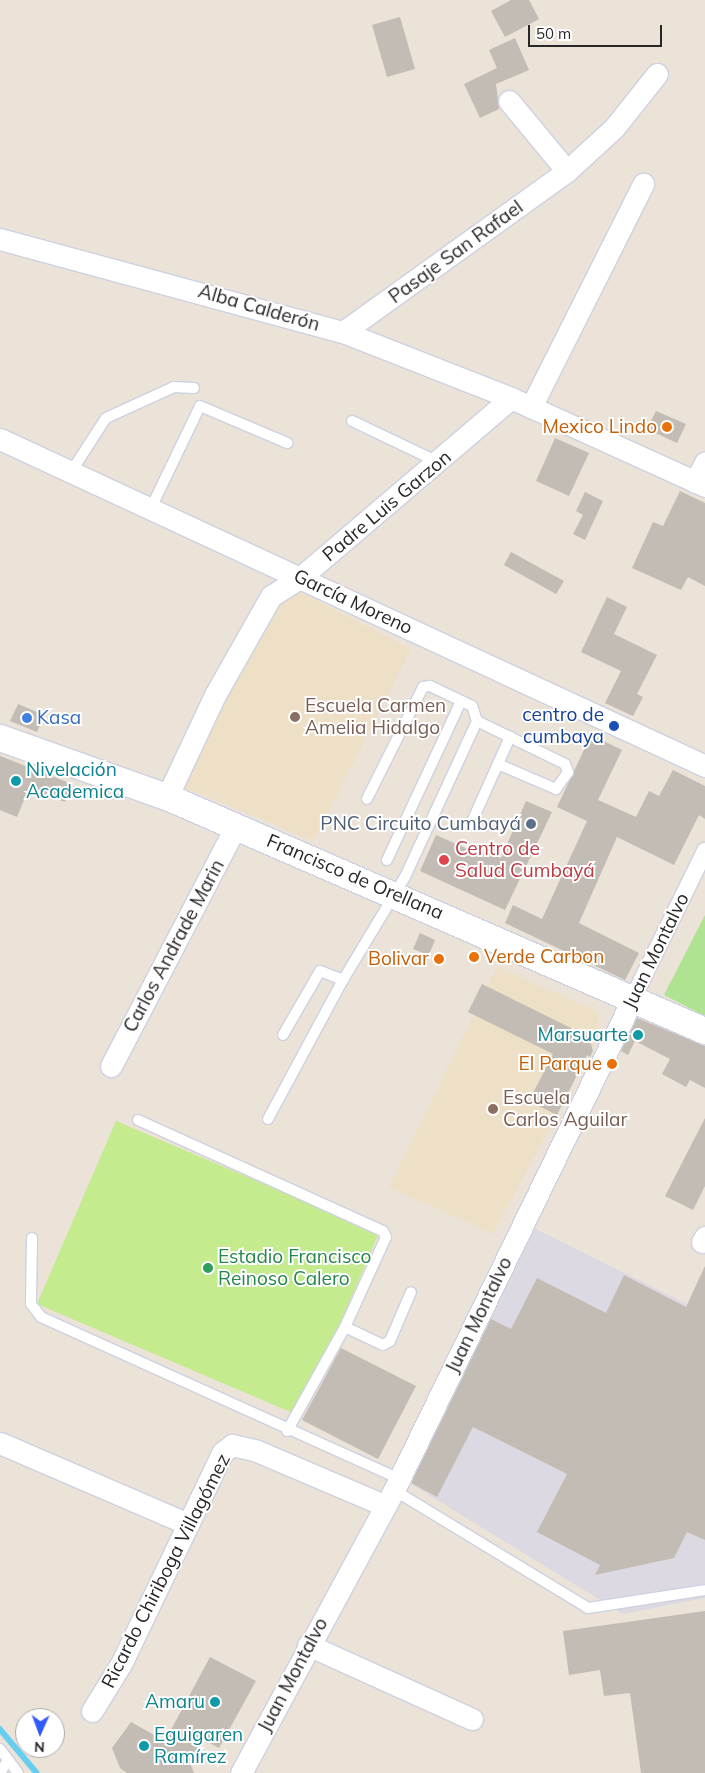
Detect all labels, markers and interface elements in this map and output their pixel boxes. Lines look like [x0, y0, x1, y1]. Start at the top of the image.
scale bar [530, 15, 664, 47]
text: 50 m [536, 24, 571, 43]
street label: Pasaje San Rafael [384, 196, 528, 308]
street label: Alba Calderón [196, 280, 322, 336]
place label: Mexico Lindo [542, 416, 657, 438]
marker: Mexico Lindo [661, 421, 673, 433]
street label: Padre Luis Garzon [318, 446, 456, 566]
street label: García Moreno [290, 564, 416, 640]
place label: Escuela Carmen Amelia Hidalgo [305, 695, 446, 739]
place label: centro de cumbaya [522, 704, 604, 748]
place label: Kasa [37, 707, 81, 729]
marker: Escuela Carmen Amelia Hidalgo [289, 711, 301, 723]
marker: Kasa [21, 712, 33, 724]
marker: centro de cumbaya [608, 720, 620, 732]
place label: Nivelación Academica [26, 759, 124, 803]
marker: Nivelación Academica [10, 775, 22, 787]
place label: PNC Circuito Cumbayá [320, 813, 521, 835]
marker: PNC Circuito Cumbayá [525, 818, 537, 830]
street label: Francisco de Orellana [263, 829, 447, 925]
place label: Centro de Salud Cumbayá [455, 838, 595, 882]
marker: Centro de Salud Cumbayá [437, 853, 451, 867]
street label: Carlos Andrade Marin [119, 856, 229, 1036]
street label: Juan Montalvo [618, 889, 694, 1013]
place label: Verde Carbon [484, 946, 604, 968]
place label: Bolivar [368, 948, 429, 970]
marker: Verde Carbon [468, 951, 480, 963]
marker: Bolivar [433, 953, 445, 965]
place label: Marsuarte [537, 1024, 628, 1046]
marker: Marsuarte [632, 1029, 644, 1041]
place label: El Parque [519, 1053, 602, 1075]
marker: El Parque [606, 1058, 618, 1070]
place label: Escuela Carlos Aguilar [503, 1087, 627, 1131]
marker: Escuela Carlos Aguilar [487, 1103, 499, 1115]
place label: Estadio Francisco Reinoso Calero [218, 1246, 371, 1290]
street label: Juan Montalvo [441, 1253, 517, 1377]
marker: Estadio Francisco Reinoso Calero [202, 1262, 214, 1274]
street label: Ricardo Chiriboga Villagómez [97, 1450, 235, 1692]
street label: Juan Montalvo [253, 1614, 333, 1736]
place label: Amaru [145, 1691, 205, 1713]
marker: Amaru [209, 1696, 221, 1708]
north arrow [15, 1708, 65, 1758]
place label: Eguigaren Ramírez [154, 1724, 243, 1768]
text: N [34, 1738, 45, 1756]
marker: Eguigaren Ramírez [138, 1740, 150, 1752]

